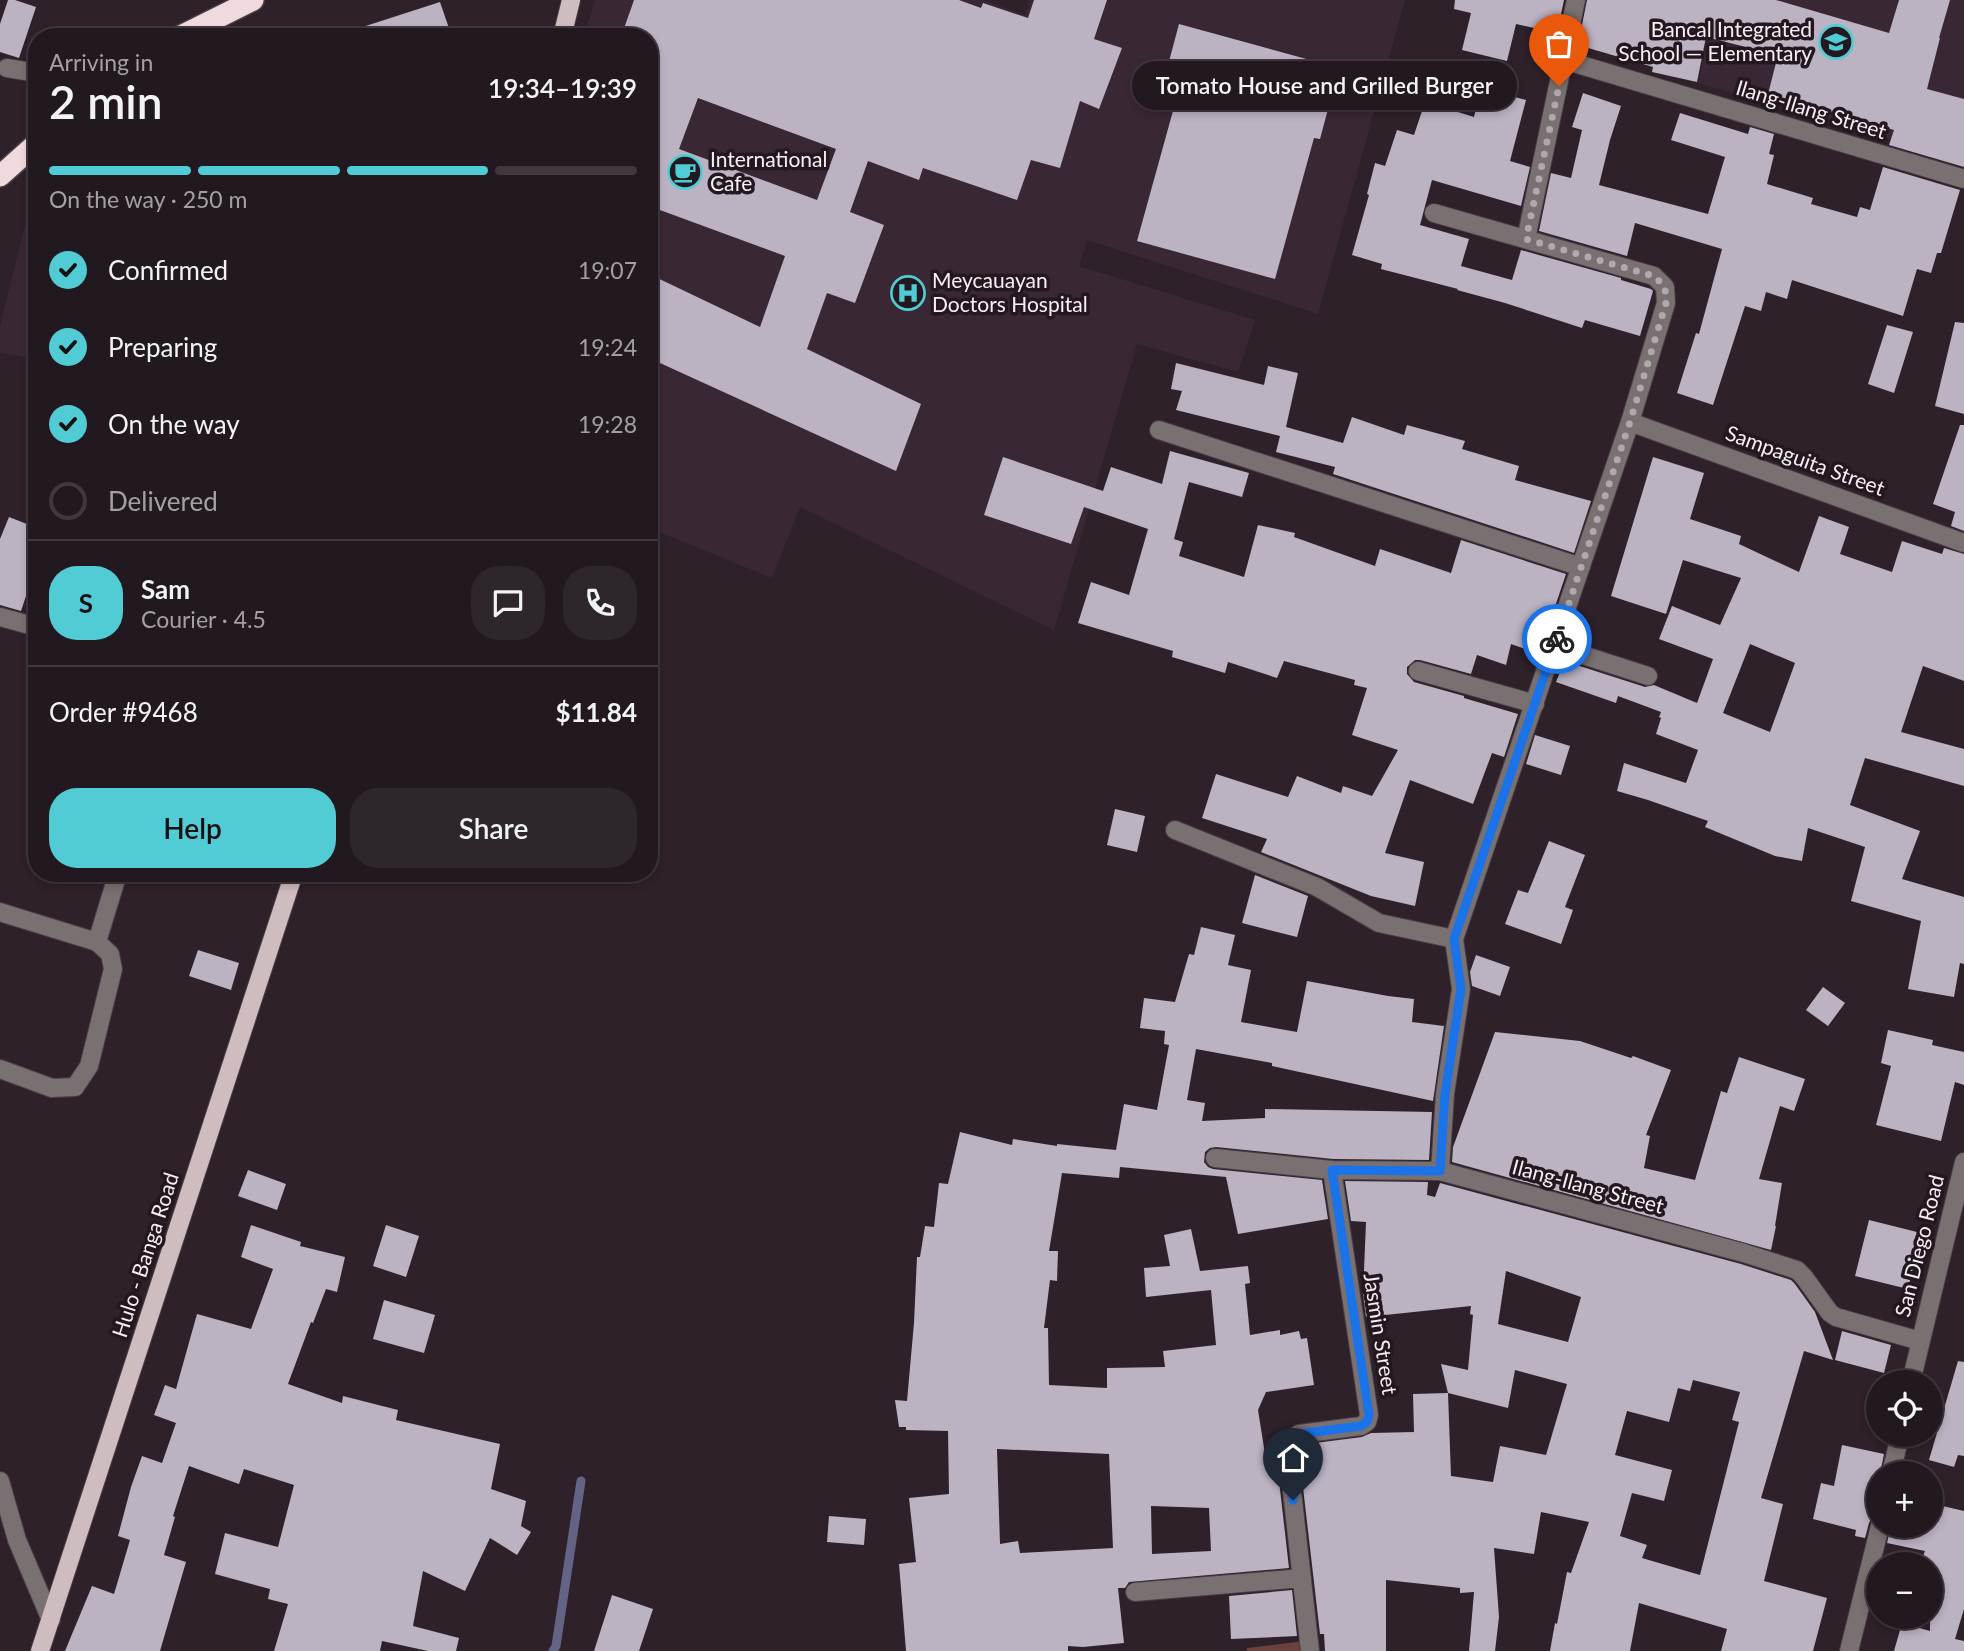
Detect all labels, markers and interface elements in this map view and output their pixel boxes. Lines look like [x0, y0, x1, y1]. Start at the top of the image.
pin [1529, 14, 1589, 86]
place label: Bancal Integrated School — Elementary [1618, 16, 1812, 65]
school or university icon: Bancal Integrated School — Elementary [1817, 23, 1855, 61]
icon: bag [1540, 25, 1578, 63]
text: Arriving in [49, 48, 153, 76]
callout: Tomato House and Grilled Burger [1132, 62, 1517, 110]
text: Tomato House and Grilled Burger [1156, 71, 1493, 99]
text: 19:34–19:39 [488, 72, 637, 104]
text: 2 min [49, 74, 163, 129]
street label: Ilang-Ilang Street [1733, 74, 1890, 143]
place label: International Cafe [710, 146, 827, 195]
cafe icon: International Cafe [666, 153, 704, 191]
text: On the way · 250 m [49, 185, 248, 213]
icon: check [49, 251, 87, 289]
text: Confirmed [108, 254, 228, 286]
text: 19:07 [578, 256, 637, 284]
place label: Meycauayan Doctors Hospital [932, 267, 1088, 316]
hospital icon: Meycauayan Doctors Hospital [889, 274, 927, 312]
icon: check [49, 328, 87, 366]
text: Preparing [108, 331, 217, 363]
text: 19:24 [578, 333, 637, 361]
icon: check [49, 405, 87, 443]
text: On the way [108, 408, 240, 440]
text: 19:28 [578, 410, 637, 438]
street label: Sampaguita Street [1723, 419, 1889, 500]
text: Delivered [108, 485, 218, 517]
button: chat [471, 566, 545, 640]
button: phone [563, 566, 637, 640]
text: Sam [141, 573, 190, 605]
text: S [79, 587, 93, 619]
courier [1522, 604, 1592, 674]
text: Courier · 4.5 [141, 605, 266, 633]
icon: bike [1538, 620, 1576, 658]
text: Order #9468 [49, 696, 198, 728]
text: $11.84 [555, 696, 637, 728]
button: Help [49, 788, 336, 868]
button: Share [350, 788, 637, 868]
street label: Ilang-Ilang Street [1510, 1153, 1667, 1218]
street label: Hulo - Banga Road [106, 1169, 183, 1340]
street label: San Diego Road [1889, 1172, 1948, 1319]
street label: Jasmin Street [1360, 1271, 1403, 1397]
map controls [1866, 1370, 1943, 1629]
button: locate [1866, 1370, 1943, 1447]
pin [1263, 1428, 1323, 1500]
icon: home [1274, 1439, 1312, 1477]
button: + [1866, 1461, 1943, 1538]
button: − [1866, 1552, 1943, 1629]

